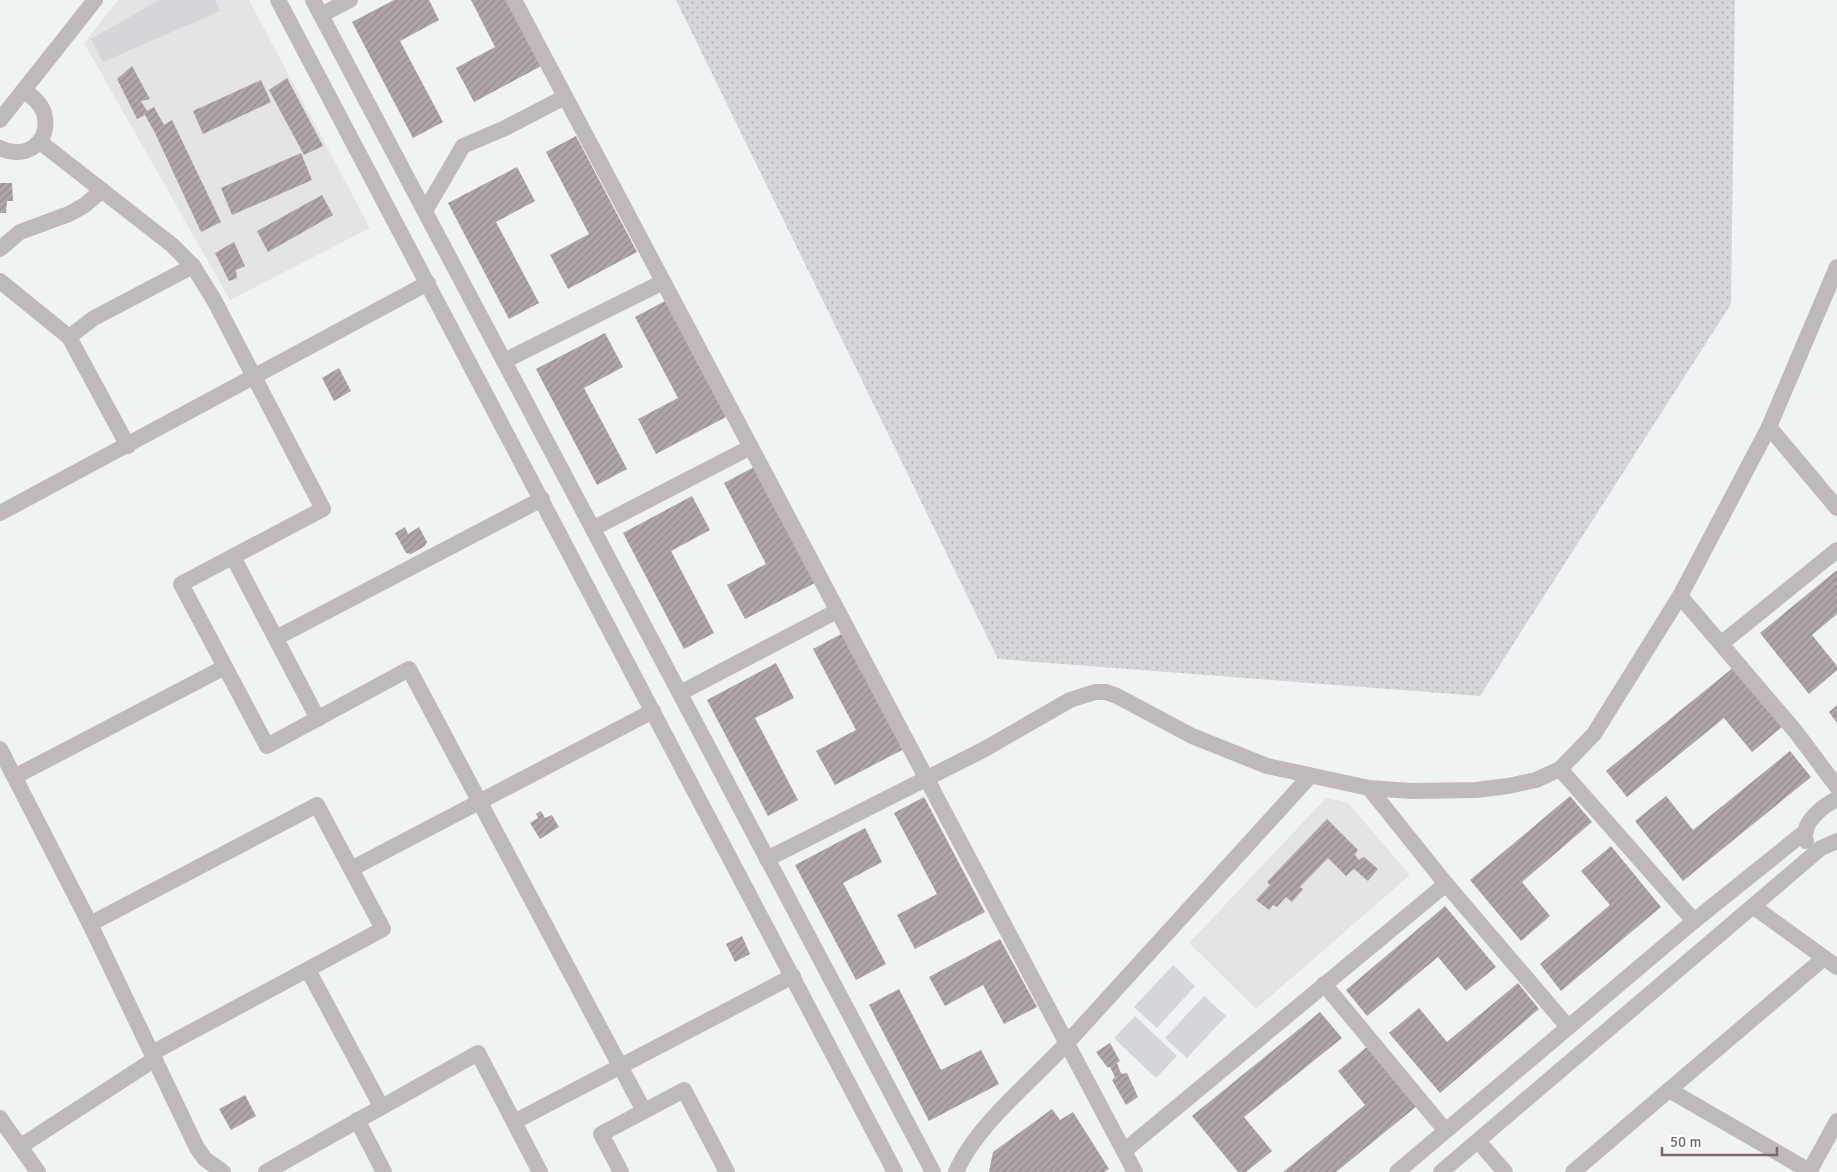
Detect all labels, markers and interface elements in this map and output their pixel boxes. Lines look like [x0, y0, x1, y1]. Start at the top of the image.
scale bar [1662, 1124, 1777, 1156]
text: 50 m [1670, 1133, 1701, 1151]

